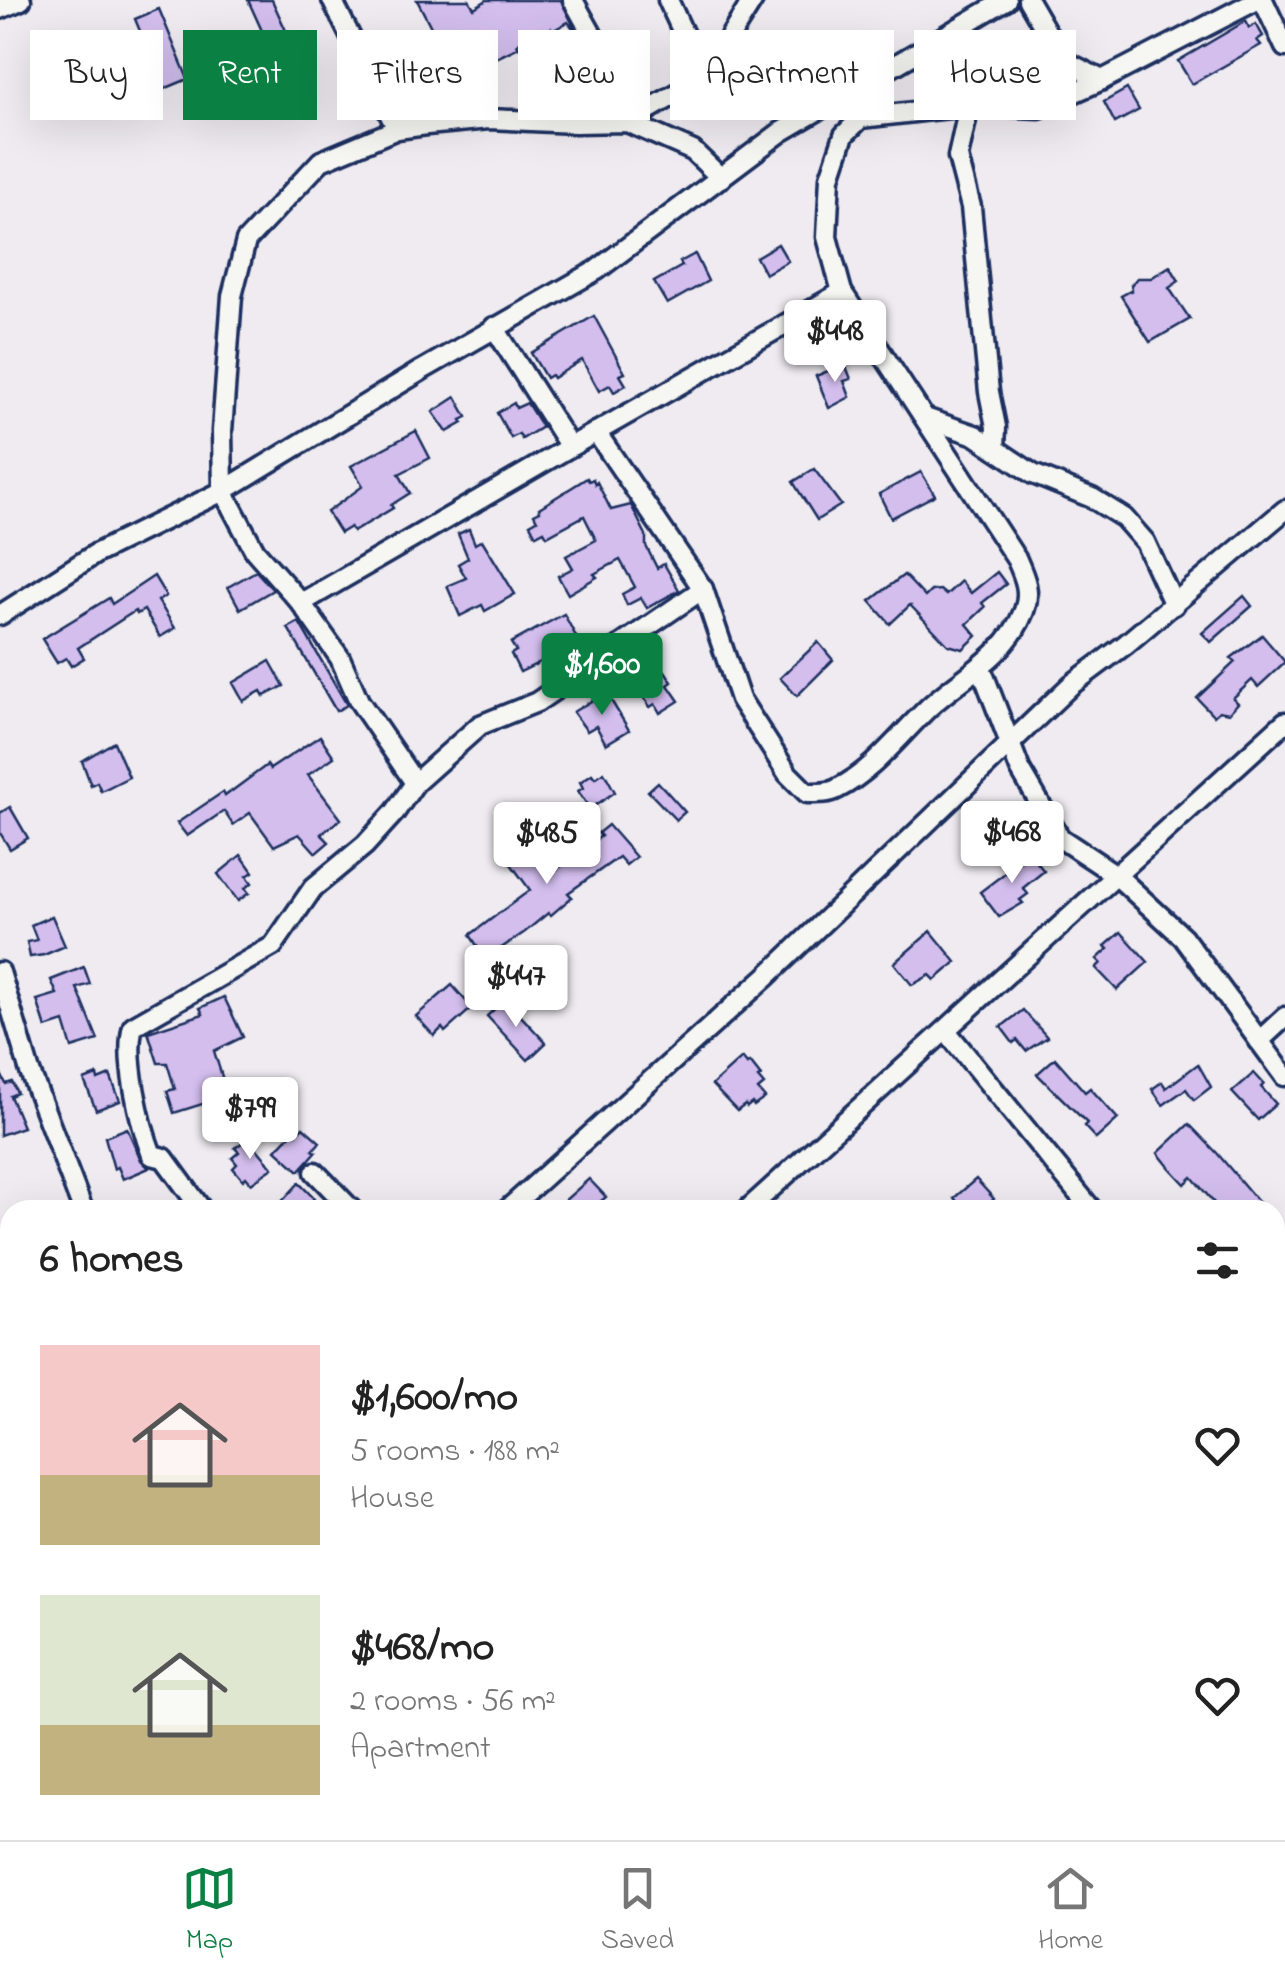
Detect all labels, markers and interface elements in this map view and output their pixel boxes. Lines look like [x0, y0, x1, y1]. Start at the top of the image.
chip: Buy [30, 30, 163, 120]
chip: Rent [183, 30, 317, 120]
chip: Filters [337, 30, 498, 120]
chip: New [518, 30, 650, 120]
chip: Apartment [670, 30, 894, 120]
chip: House [914, 30, 1076, 120]
pin: $448 [776, 300, 894, 385]
text: $448 [806, 309, 864, 356]
pin: $1,600 [521, 633, 683, 718]
text: $1,600 [564, 642, 640, 689]
pin: $468 [953, 801, 1071, 886]
pin: $485 [488, 802, 606, 887]
text: $468 [983, 810, 1041, 857]
text: $485 [516, 811, 578, 858]
pin: $447 [457, 945, 575, 1030]
text: $447 [487, 954, 545, 1001]
pin: $799 [191, 1077, 309, 1162]
text: $799 [224, 1086, 276, 1133]
text: 6 homes [40, 1230, 184, 1291]
icon: filters [1190, 1233, 1245, 1288]
text: $1,600/mo [350, 1368, 518, 1429]
icon: home [120, 1385, 240, 1505]
icon: heart [1190, 1418, 1245, 1473]
text: 5 rooms · 188 m² [350, 1429, 560, 1476]
text: House [350, 1476, 434, 1523]
text: $468/mo [350, 1618, 494, 1679]
icon: home [120, 1635, 240, 1755]
icon: heart [1190, 1668, 1245, 1723]
text: 2 rooms · 56 m² [350, 1679, 556, 1726]
text: Apartment [350, 1726, 491, 1773]
tab: Map [182, 1861, 237, 1962]
tab: Saved [601, 1861, 674, 1962]
tab: Home [1038, 1861, 1103, 1962]

